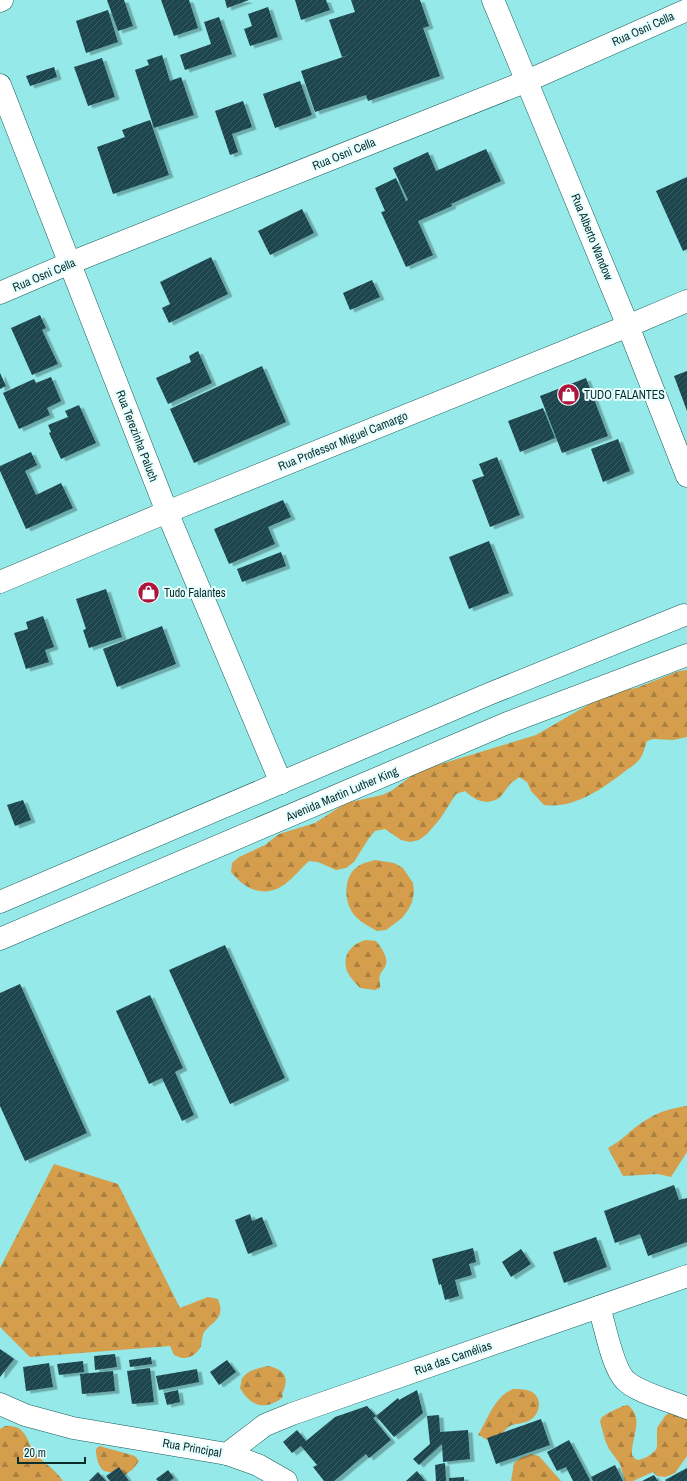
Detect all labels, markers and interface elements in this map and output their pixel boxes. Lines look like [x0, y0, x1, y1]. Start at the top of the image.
street label: Rua Osni Cella [609, 8, 677, 50]
street label: Rua Osni Cella [310, 134, 378, 174]
street label: Rua Alberto Wandow [567, 191, 617, 284]
street label: Rua Osni Cella [10, 254, 78, 295]
shop icon: TUDO FALANTES [555, 382, 581, 408]
place label: TUDO FALANTES [584, 387, 665, 403]
street label: Rua Terezinha Paluch [112, 388, 162, 484]
street label: Rua Professor Miguel Camargo [276, 408, 410, 474]
shop icon: Tudo Falantes [136, 580, 162, 606]
place label: Tudo Falantes [164, 585, 226, 601]
street label: Avenida Martin Luther King [283, 763, 401, 825]
street label: Rua das Camélias [412, 1337, 494, 1379]
street label: Rua Principal [161, 1435, 223, 1461]
scale bar [18, 1439, 85, 1465]
text: 20 m [24, 1445, 46, 1461]

